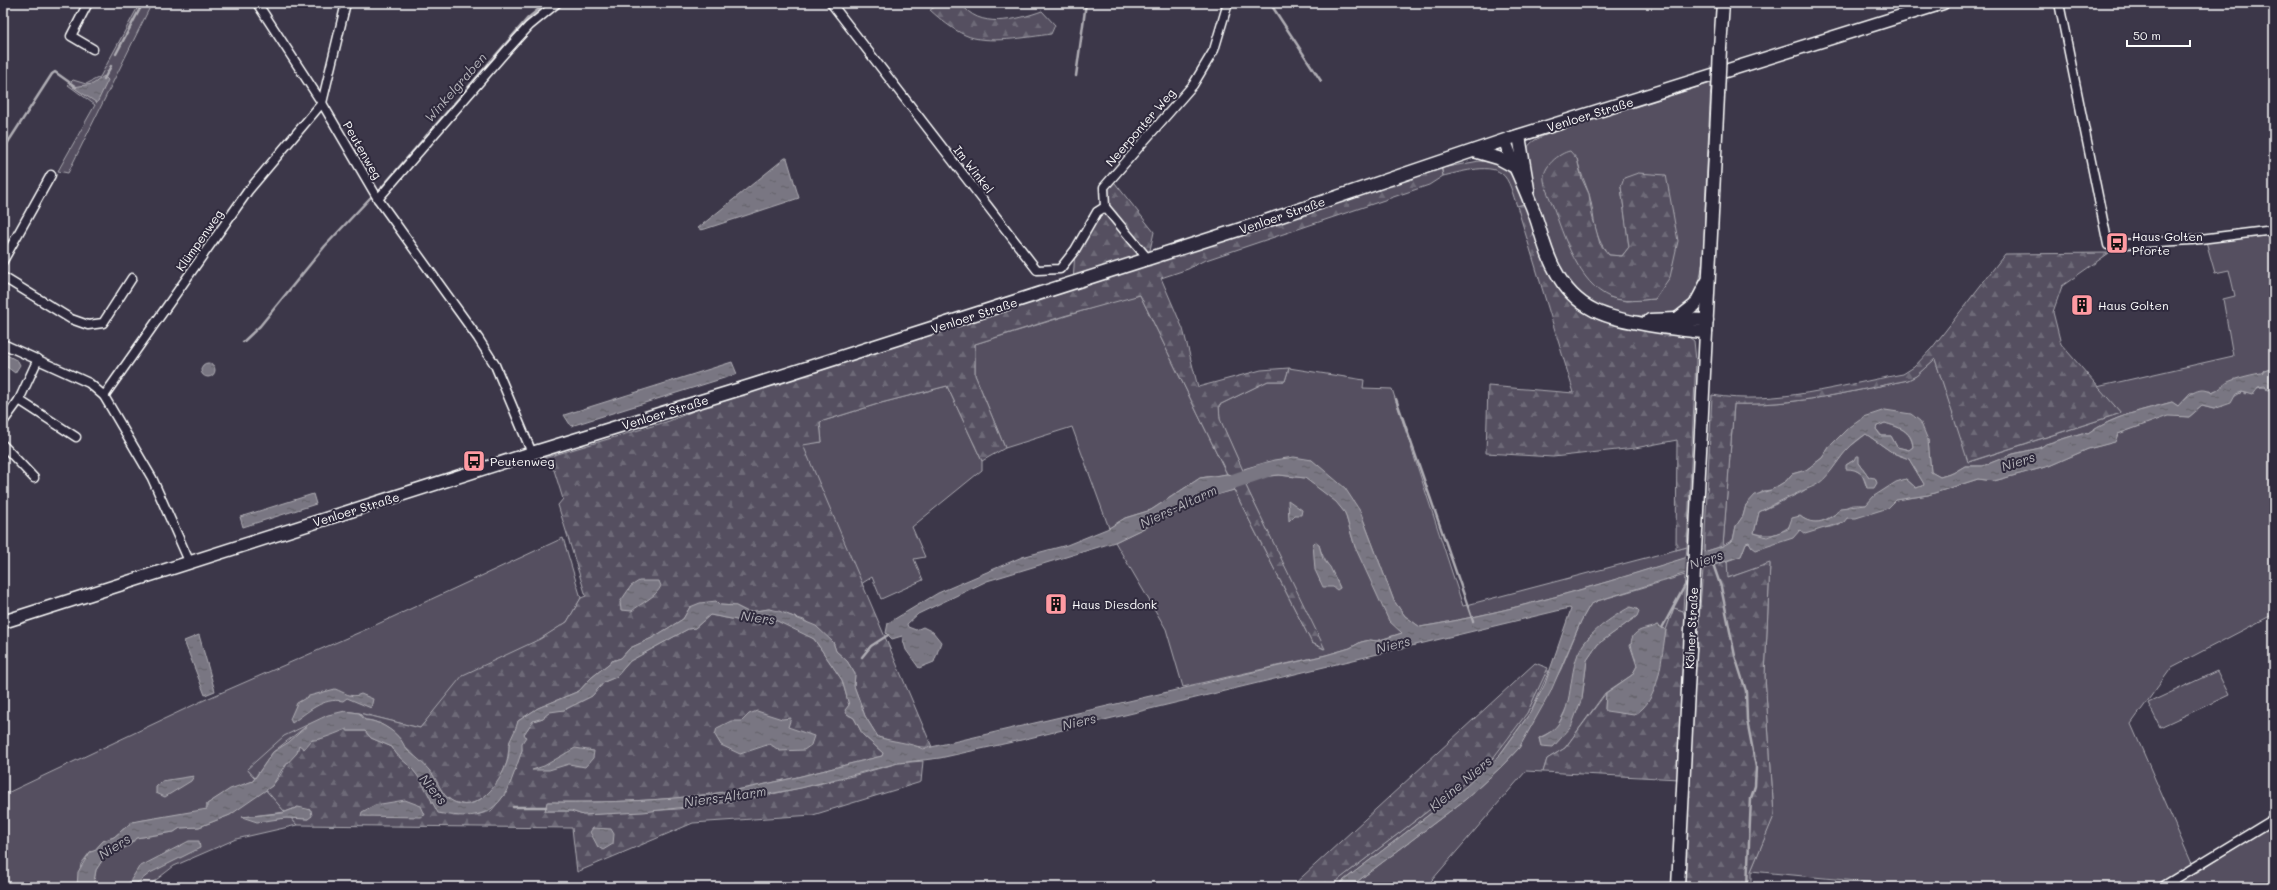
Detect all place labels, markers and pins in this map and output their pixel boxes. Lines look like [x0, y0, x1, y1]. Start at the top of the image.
place label: Haus Golten Pforte [2132, 228, 2203, 258]
bus stop icon: Haus Golten Pforte [2104, 230, 2130, 256]
building icon: Haus Golten [2069, 292, 2095, 318]
place label: Haus Golten [2098, 297, 2169, 313]
bus stop icon: Peutenweg [461, 448, 487, 474]
place label: Peutenweg [490, 453, 554, 469]
building icon: Haus Diesdonk [1043, 591, 1069, 617]
place label: Haus Diesdonk [1072, 596, 1157, 612]

